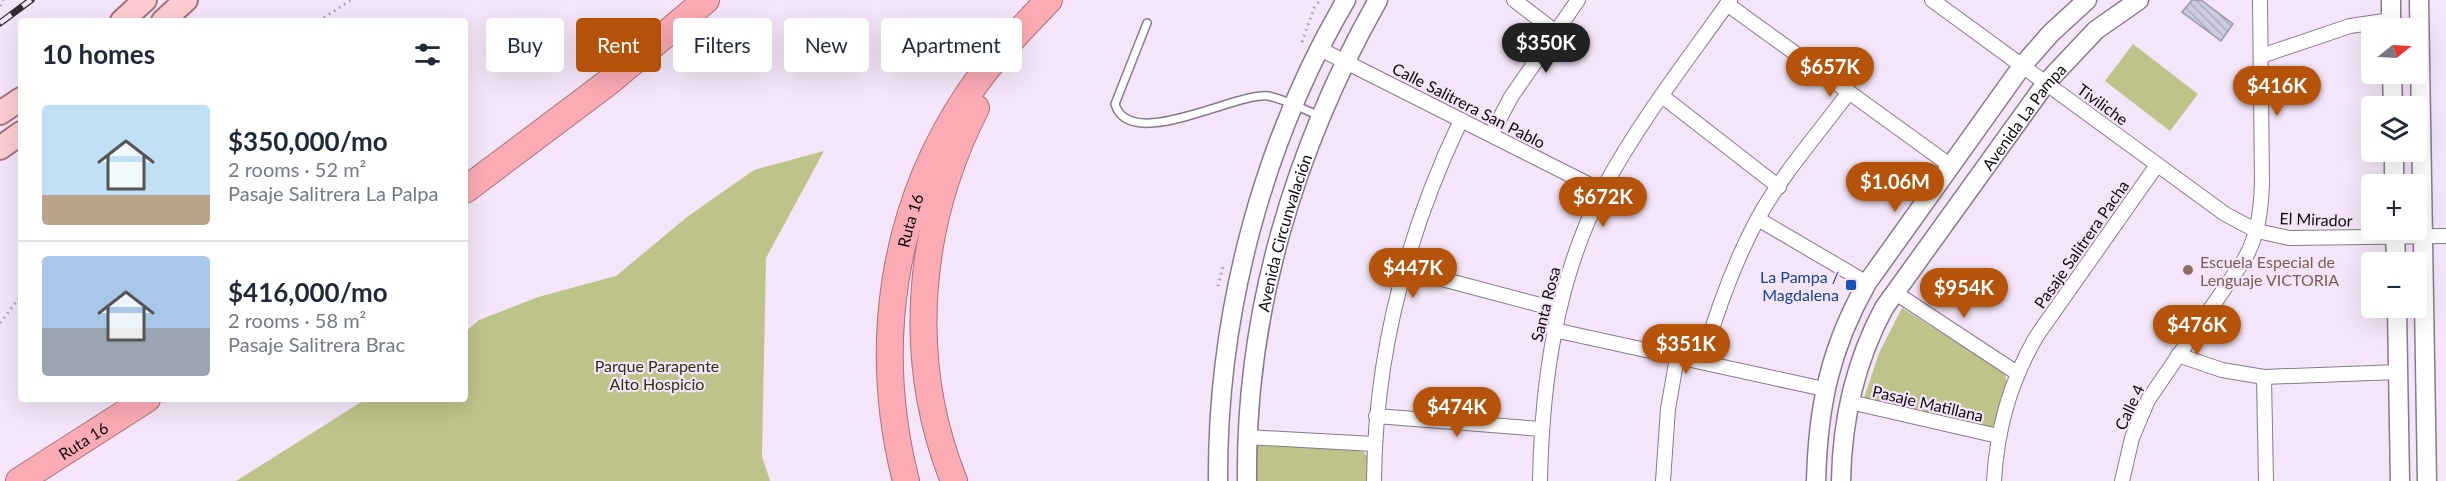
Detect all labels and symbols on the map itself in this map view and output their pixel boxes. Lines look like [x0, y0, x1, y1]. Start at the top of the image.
north arrow [2361, 18, 2427, 84]
pin: $350K [1504, 23, 1588, 74]
pin: $657K [1788, 47, 1872, 98]
street label: Calle Salitrera San Pablo [1389, 58, 1549, 152]
street label: Avenida La Pampa [1977, 59, 2069, 173]
pin: $416K [2235, 66, 2319, 117]
street label: Tiviliche [2074, 79, 2132, 129]
street label: Avenida Circunvalación [1253, 151, 1315, 313]
pin: $1.06M [1846, 162, 1944, 213]
street label: Pasaje Salitrera Pacha [2030, 176, 2132, 312]
pin: $672K [1561, 177, 1645, 228]
street label: Ruta 16 [893, 191, 926, 249]
street label: El Mirador [2279, 208, 2353, 230]
pin: $447K [1371, 248, 1455, 299]
place label: Escuela Especial de Lenguaje VICTORIA [2200, 252, 2339, 289]
marker: Escuela Especial de Lenguaje VICTORIA [2181, 263, 2195, 277]
street label: Santa Rosa [1527, 265, 1563, 343]
place label: La Pampa / Magdalena [1760, 267, 1839, 304]
pin: $954K [1922, 268, 2006, 319]
marker: La Pampa / Magdalena [1844, 278, 1858, 292]
pin: $476K [2155, 305, 2239, 356]
pin: $351K [1644, 324, 1728, 375]
park label: Parque Parapente Alto Hospicio [595, 356, 719, 393]
street label: Pasaje Matillana [1871, 381, 1985, 425]
street label: Calle 4 [2110, 381, 2148, 433]
pin: $474K [1415, 387, 1499, 438]
street label: Ruta 16 [55, 417, 111, 463]

